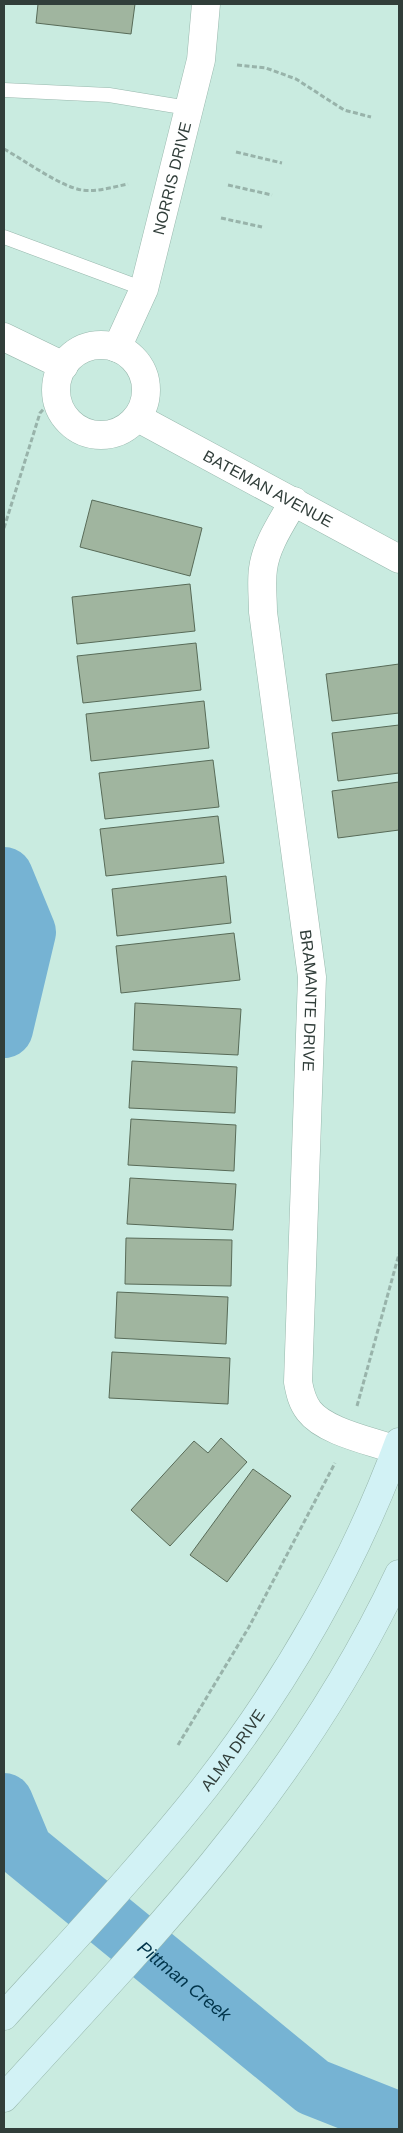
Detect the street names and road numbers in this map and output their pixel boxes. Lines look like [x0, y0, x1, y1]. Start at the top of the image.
street label: NORRIS DRIVE [149, 120, 194, 236]
street label: BATEMAN AVENUE [201, 447, 336, 530]
street label: BRAMANTE DRIVE [297, 929, 321, 1072]
street label: ALMA DRIVE [197, 1706, 267, 1794]

